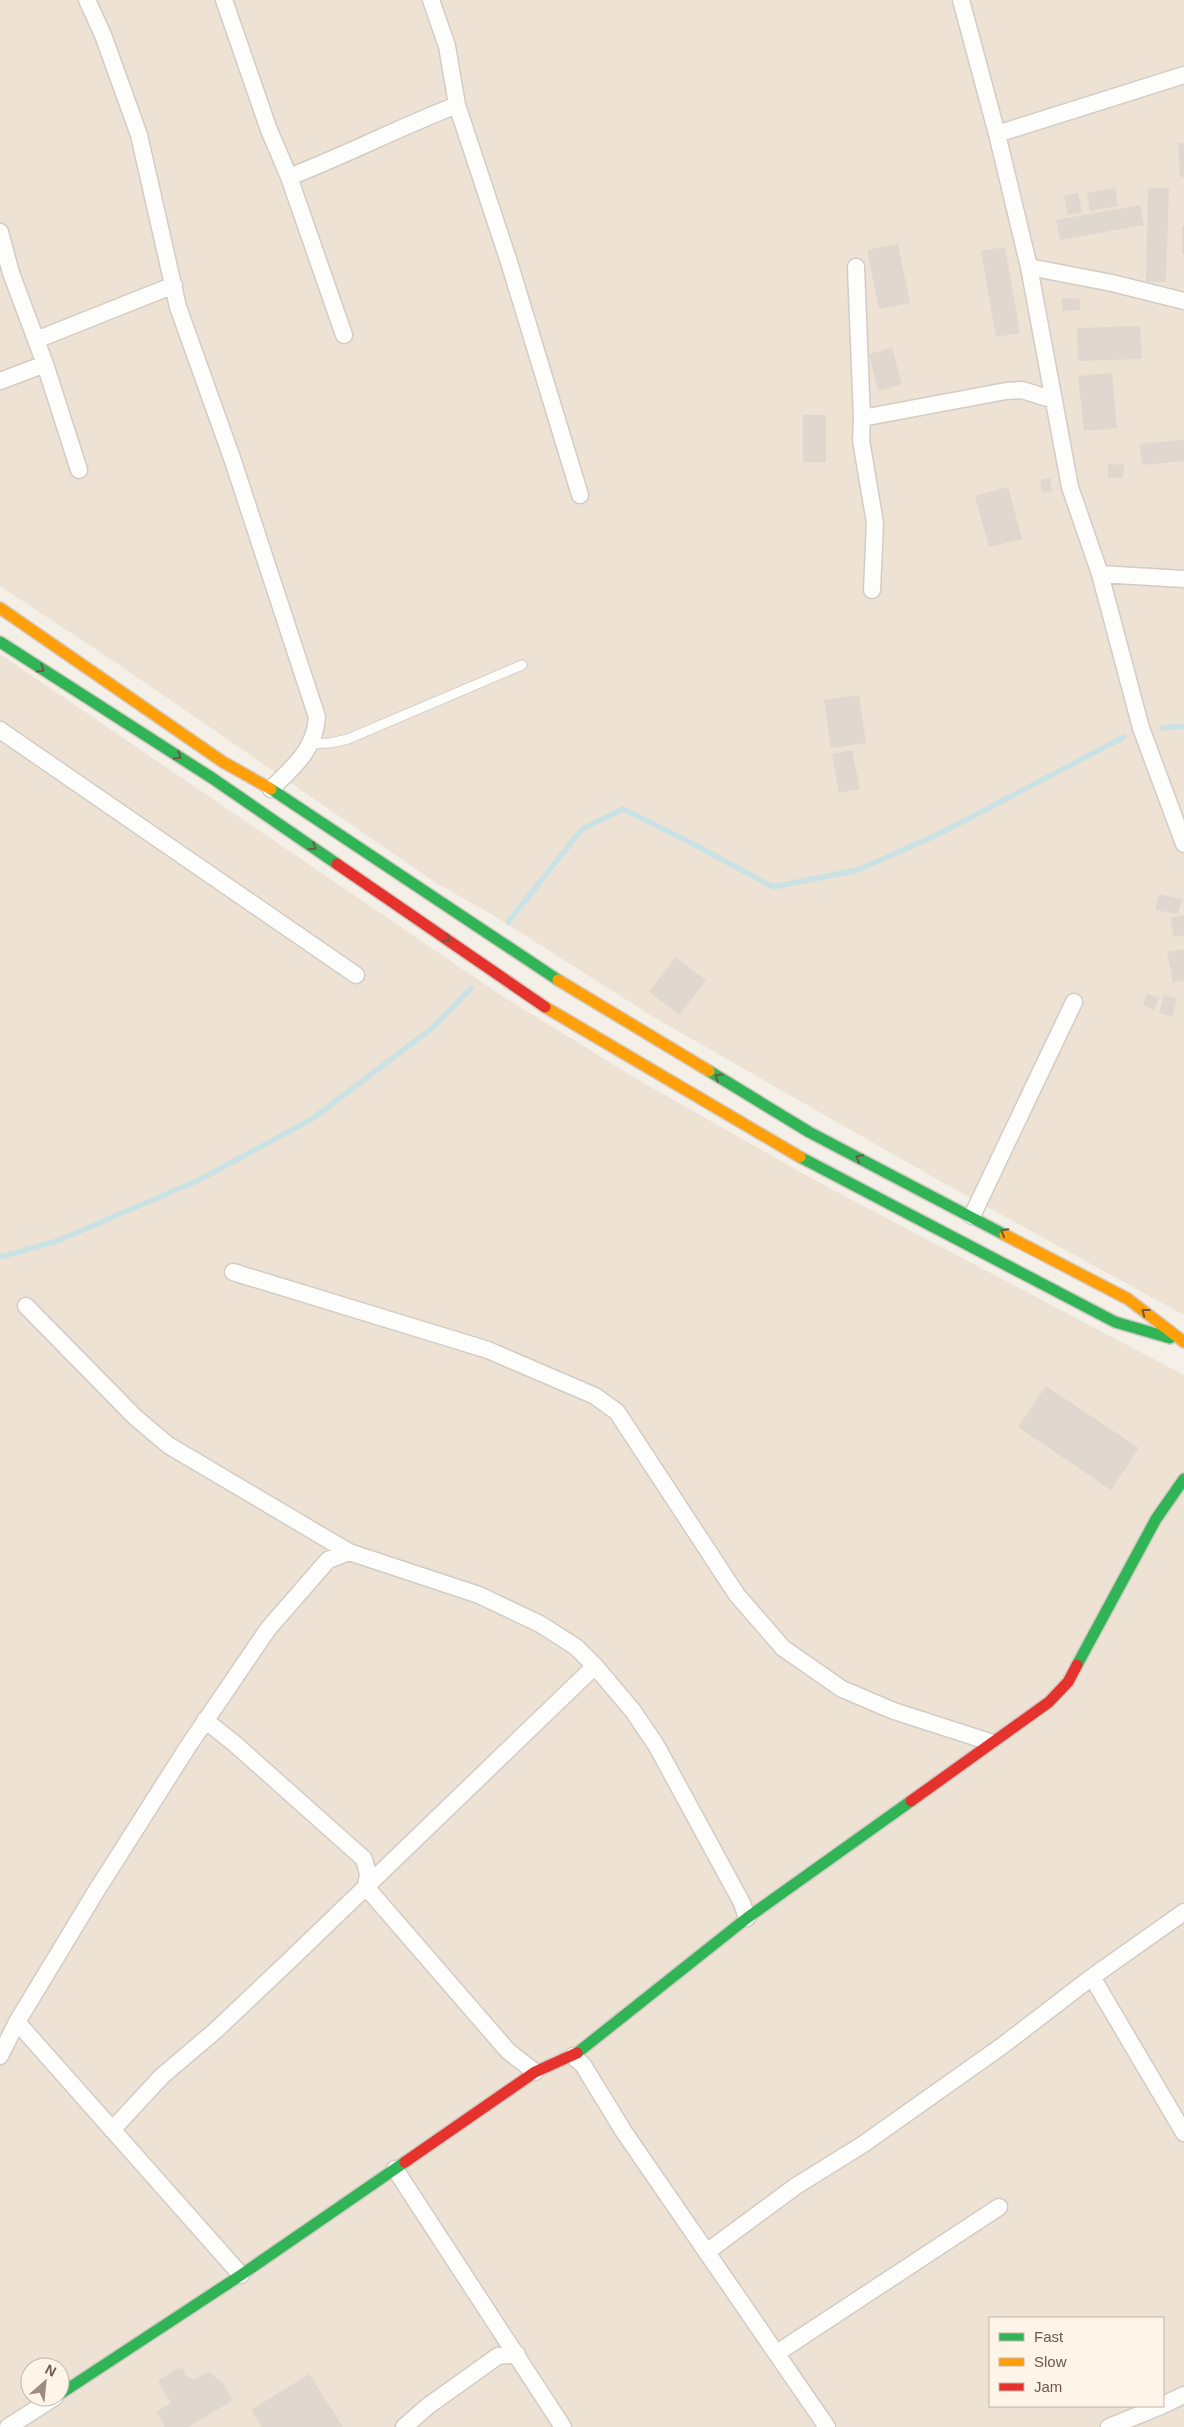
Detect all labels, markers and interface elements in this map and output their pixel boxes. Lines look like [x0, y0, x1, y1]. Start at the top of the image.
one-way arrow [35, 663, 44, 673]
one-way arrow [173, 750, 182, 759]
one-way arrow [307, 841, 316, 850]
one-way arrow [441, 933, 450, 942]
one-way arrow [715, 1073, 724, 1083]
one-way arrow [855, 1154, 864, 1164]
one-way arrow [1000, 1229, 1009, 1239]
one-way arrow [1141, 1309, 1151, 1318]
legend [989, 2317, 1164, 2407]
text: Fast [1034, 2328, 1064, 2345]
text: Slow [1034, 2353, 1067, 2370]
north arrow [20, 2357, 70, 2407]
text: N [43, 2361, 59, 2380]
text: Jam [1034, 2378, 1062, 2395]

